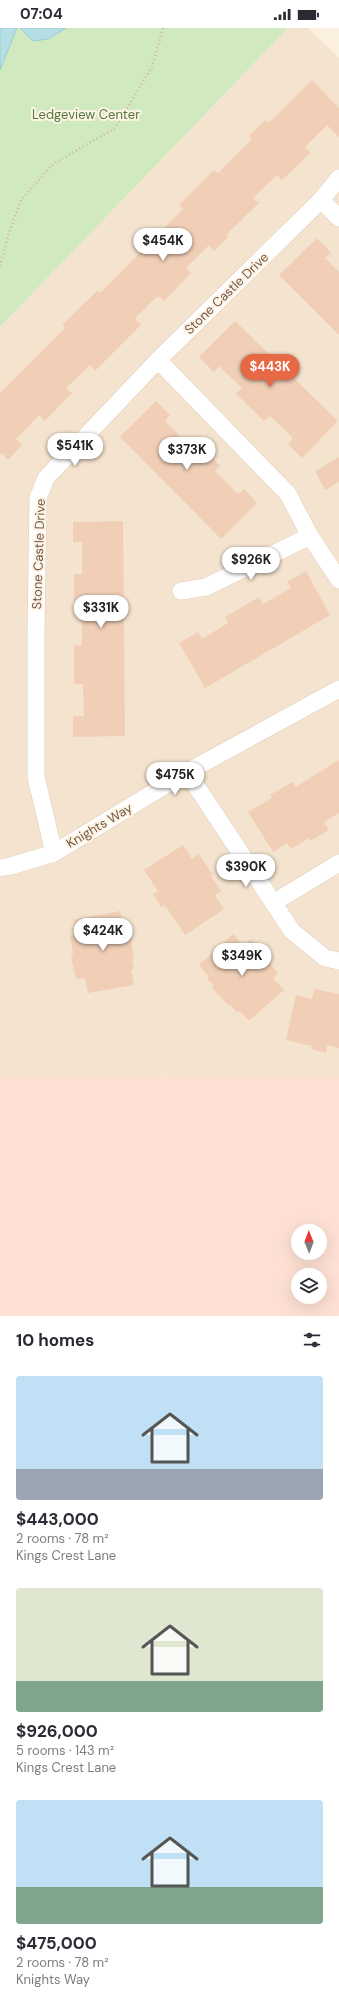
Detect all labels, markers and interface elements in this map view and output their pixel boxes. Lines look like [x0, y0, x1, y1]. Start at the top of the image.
text: 07:04 [20, 4, 63, 24]
park label: Ledgeview Center [32, 106, 140, 123]
pin: $454K [135, 228, 191, 262]
text: $454K [142, 232, 184, 249]
street label: Stone Castle Drive [181, 249, 272, 338]
pin: $443K [242, 354, 298, 388]
text: $443K [249, 358, 291, 375]
pin: $541K [47, 433, 103, 467]
text: $541K [56, 437, 94, 454]
pin: $373K [159, 437, 215, 471]
text: $373K [168, 441, 206, 458]
street label: Stone Castle Drive [28, 498, 49, 610]
pin: $926K [223, 547, 279, 581]
text: $926K [231, 551, 271, 568]
pin: $331K [73, 595, 129, 629]
text: $331K [83, 599, 119, 616]
pin: $475K [147, 762, 203, 796]
text: $475K [155, 766, 195, 783]
street label: Knights Way [63, 799, 135, 852]
pin: $390K [218, 854, 274, 888]
text: $390K [225, 858, 267, 875]
pin: $424K [75, 918, 131, 952]
text: $424K [83, 922, 123, 939]
pin: $349K [214, 943, 270, 977]
text: $349K [222, 947, 262, 964]
north arrow [291, 1224, 327, 1260]
map controls [291, 1224, 327, 1304]
button: layers [291, 1268, 327, 1304]
text: 10 homes [16, 1329, 94, 1351]
icon: filters [301, 1329, 323, 1351]
icon: home [134, 1402, 206, 1474]
text: $443,000 [16, 1508, 99, 1530]
text: 2 rooms · 78 m² [16, 1530, 108, 1547]
text: Kings Crest Lane [16, 1547, 116, 1564]
icon: home [134, 1614, 206, 1686]
text: $926,000 [16, 1720, 98, 1742]
text: 5 rooms · 143 m² [16, 1742, 114, 1759]
text: Kings Crest Lane [16, 1759, 116, 1776]
icon: home [134, 1826, 206, 1898]
text: $475,000 [16, 1932, 97, 1954]
text: 2 rooms · 78 m² [16, 1954, 108, 1971]
text: Knights Way [16, 1971, 90, 1988]

